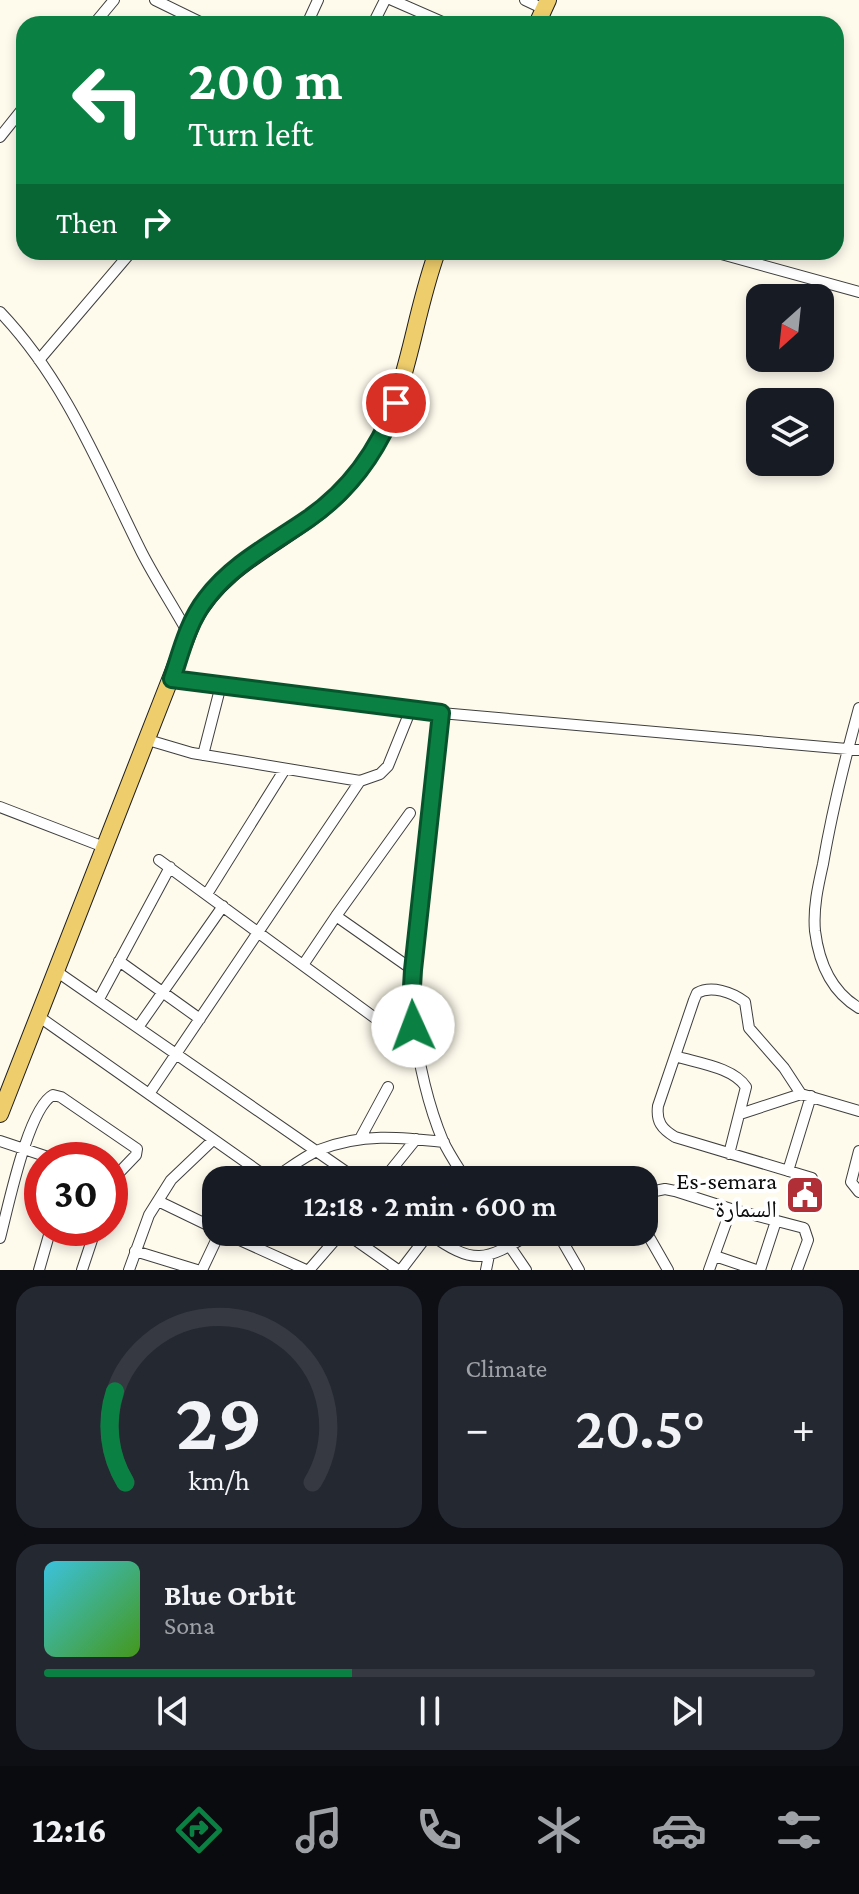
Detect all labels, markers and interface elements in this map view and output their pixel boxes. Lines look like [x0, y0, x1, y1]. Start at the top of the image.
icon: left [56, 48, 160, 152]
text: 200 m [188, 49, 343, 111]
text: Turn left [188, 114, 313, 154]
icon: right [134, 200, 178, 244]
text: Then [56, 206, 118, 239]
north arrow [746, 284, 834, 372]
map controls [746, 284, 834, 476]
pin [362, 369, 430, 437]
icon: arrive [374, 381, 418, 425]
button: layers [746, 388, 834, 476]
position arrow [371, 984, 455, 1068]
speed limit sign: 30 [24, 1142, 128, 1246]
place label: Es-semara السمارة [676, 1167, 777, 1222]
public building icon: Es-semara السمارة [784, 1174, 826, 1216]
text: 12:18 · 2 min · 600 m [303, 1189, 557, 1222]
text: Climate [466, 1354, 547, 1383]
text: 29 [175, 1374, 262, 1467]
text: 20.5° [575, 1394, 705, 1461]
text: − [466, 1404, 489, 1452]
text: + [792, 1404, 815, 1452]
text: km/h [188, 1464, 250, 1496]
text: Blue Orbit [164, 1578, 295, 1611]
text: Sona [164, 1611, 215, 1640]
icon: previous [151, 1689, 195, 1733]
icon: pause [408, 1689, 452, 1733]
icon: next [665, 1689, 709, 1733]
icon: directions [171, 1802, 227, 1858]
icon: music [291, 1802, 347, 1858]
icon: phone [411, 1802, 467, 1858]
icon: climate [531, 1802, 587, 1858]
icon: car [651, 1802, 707, 1858]
icon: filters [771, 1802, 827, 1858]
text: 12:16 [32, 1810, 107, 1850]

